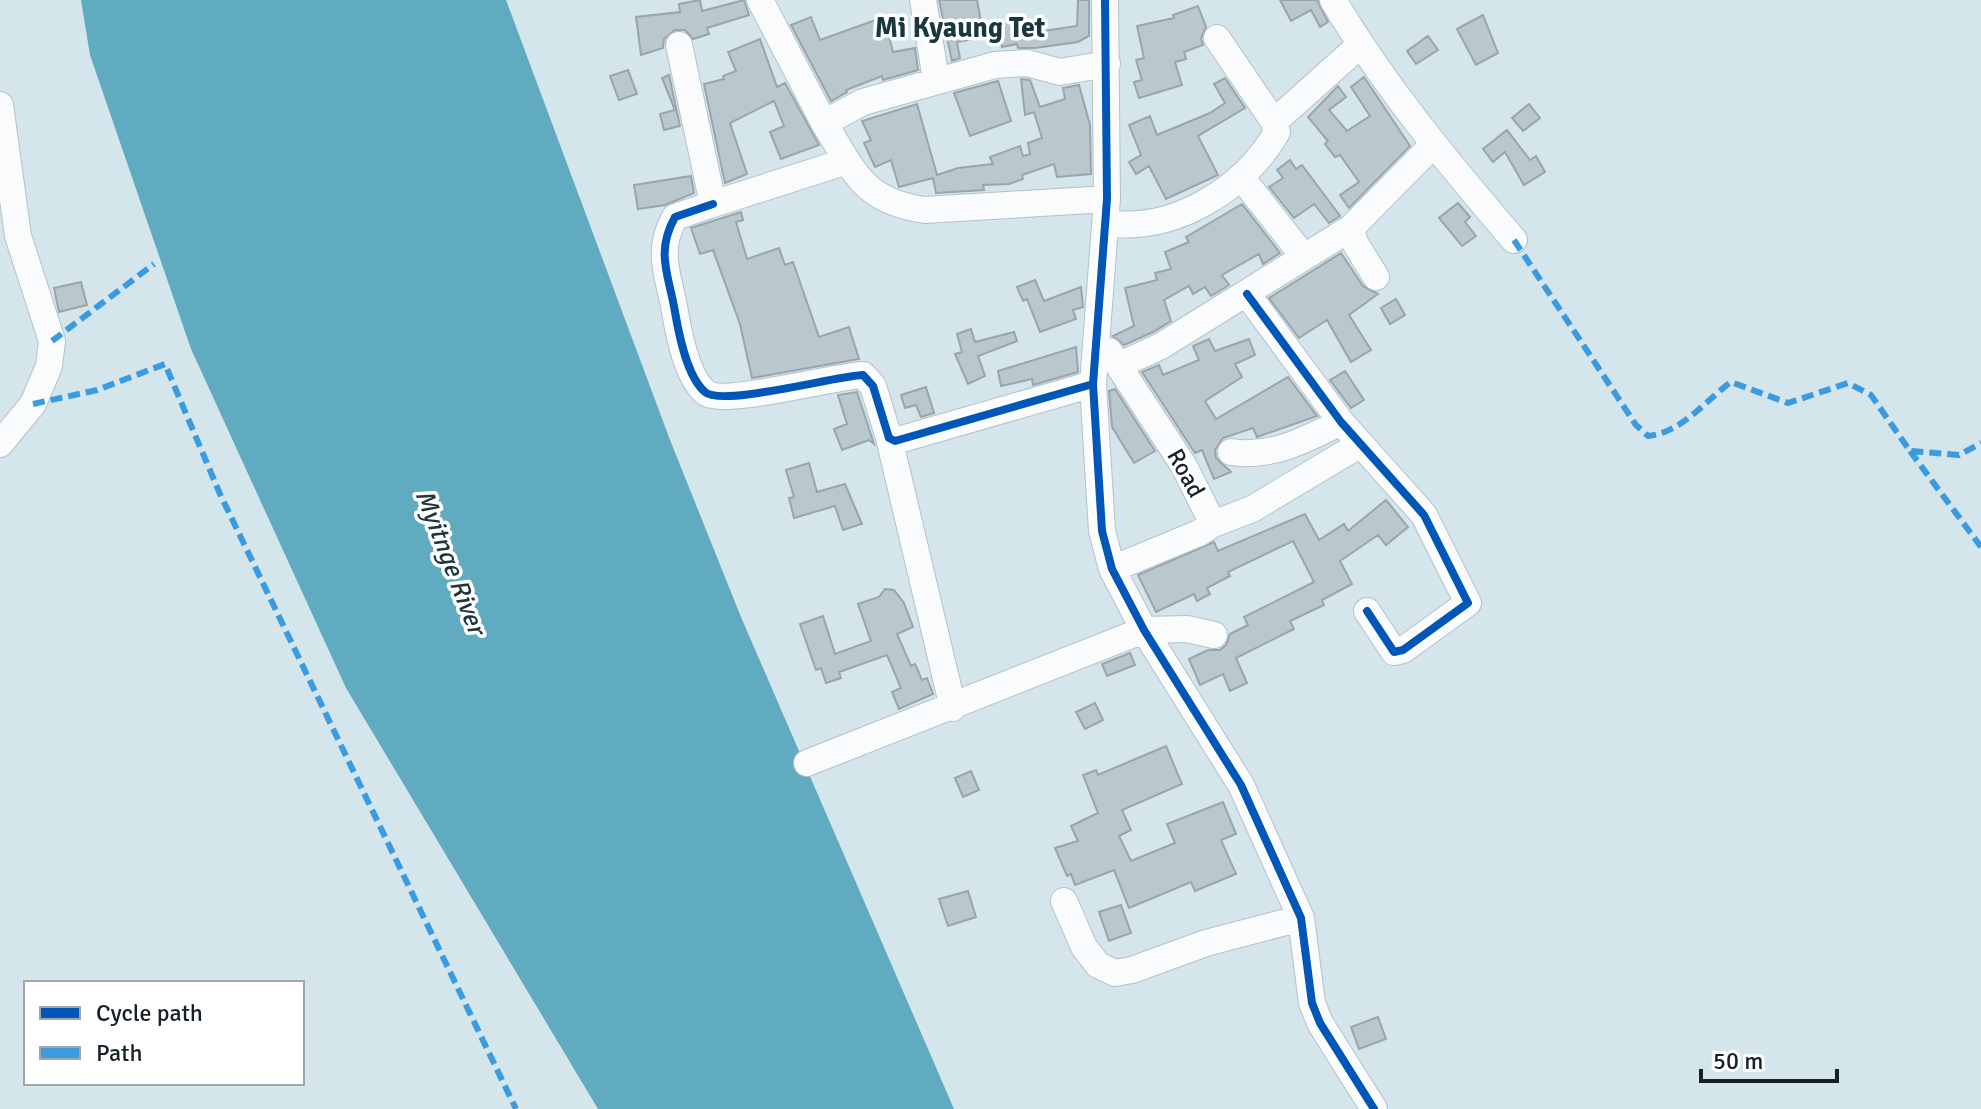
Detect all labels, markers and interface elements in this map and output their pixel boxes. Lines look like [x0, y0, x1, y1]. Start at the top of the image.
district label: Mi Kyaung Tet [875, 11, 1046, 45]
street label: Road [1160, 443, 1212, 503]
water label: Myitnge River [408, 485, 493, 642]
legend [24, 981, 304, 1085]
text: Cycle path [96, 998, 203, 1028]
scale bar [1701, 1033, 1837, 1083]
text: Path [96, 1038, 142, 1068]
text: 50 m [1713, 1046, 1763, 1076]

